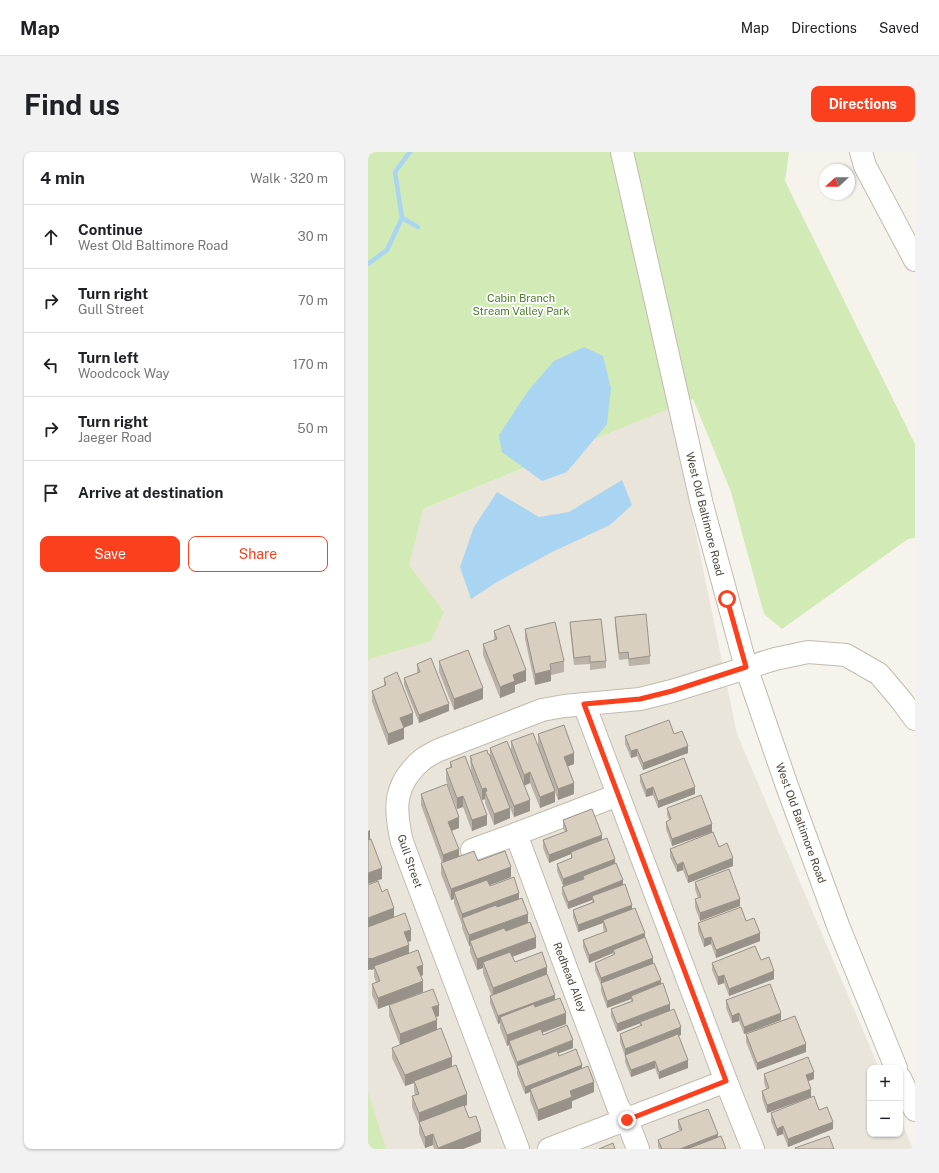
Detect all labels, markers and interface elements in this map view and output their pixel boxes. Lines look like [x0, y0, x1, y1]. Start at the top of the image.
text: Map [20, 17, 60, 39]
text: Map [741, 20, 769, 36]
text: Directions [791, 20, 857, 36]
text: Saved [879, 20, 919, 36]
button: Directions [811, 86, 915, 122]
text: Find us [24, 88, 120, 121]
north arrow [819, 164, 855, 200]
text: 4 min [40, 168, 85, 188]
text: Walk · 320 m [250, 171, 328, 186]
text: Continue [78, 221, 143, 238]
icon: ahead [40, 226, 62, 248]
text: 30 m [298, 229, 328, 244]
text: West Old Baltimore Road [78, 238, 228, 253]
text: Turn right [78, 285, 148, 302]
icon: right [40, 290, 62, 312]
park label: Cabin Branch Stream Valley Park [472, 292, 570, 317]
text: 70 m [298, 293, 328, 308]
text: Gull Street [78, 302, 144, 317]
text: Turn left [78, 349, 139, 366]
icon: left [40, 354, 62, 376]
text: 170 m [293, 357, 328, 372]
text: Woodcock Way [78, 366, 170, 381]
text: Turn right [78, 413, 148, 430]
icon: right [40, 418, 62, 440]
text: 50 m [297, 421, 328, 436]
text: Jaeger Road [78, 430, 152, 445]
street label: West Old Baltimore Road [684, 451, 726, 577]
icon: arrive [40, 482, 62, 504]
text: Arrive at destination [78, 484, 223, 501]
button: Save [40, 536, 180, 572]
button: Share [188, 536, 328, 572]
route start [718, 590, 736, 608]
street label: West Old Baltimore Road [774, 761, 828, 885]
street label: Gull Street [395, 833, 425, 889]
street label: Redhead Alley [551, 940, 589, 1014]
map controls [867, 1065, 903, 1137]
button: + [867, 1065, 903, 1101]
button: − [867, 1101, 903, 1137]
route end [618, 1111, 636, 1129]

